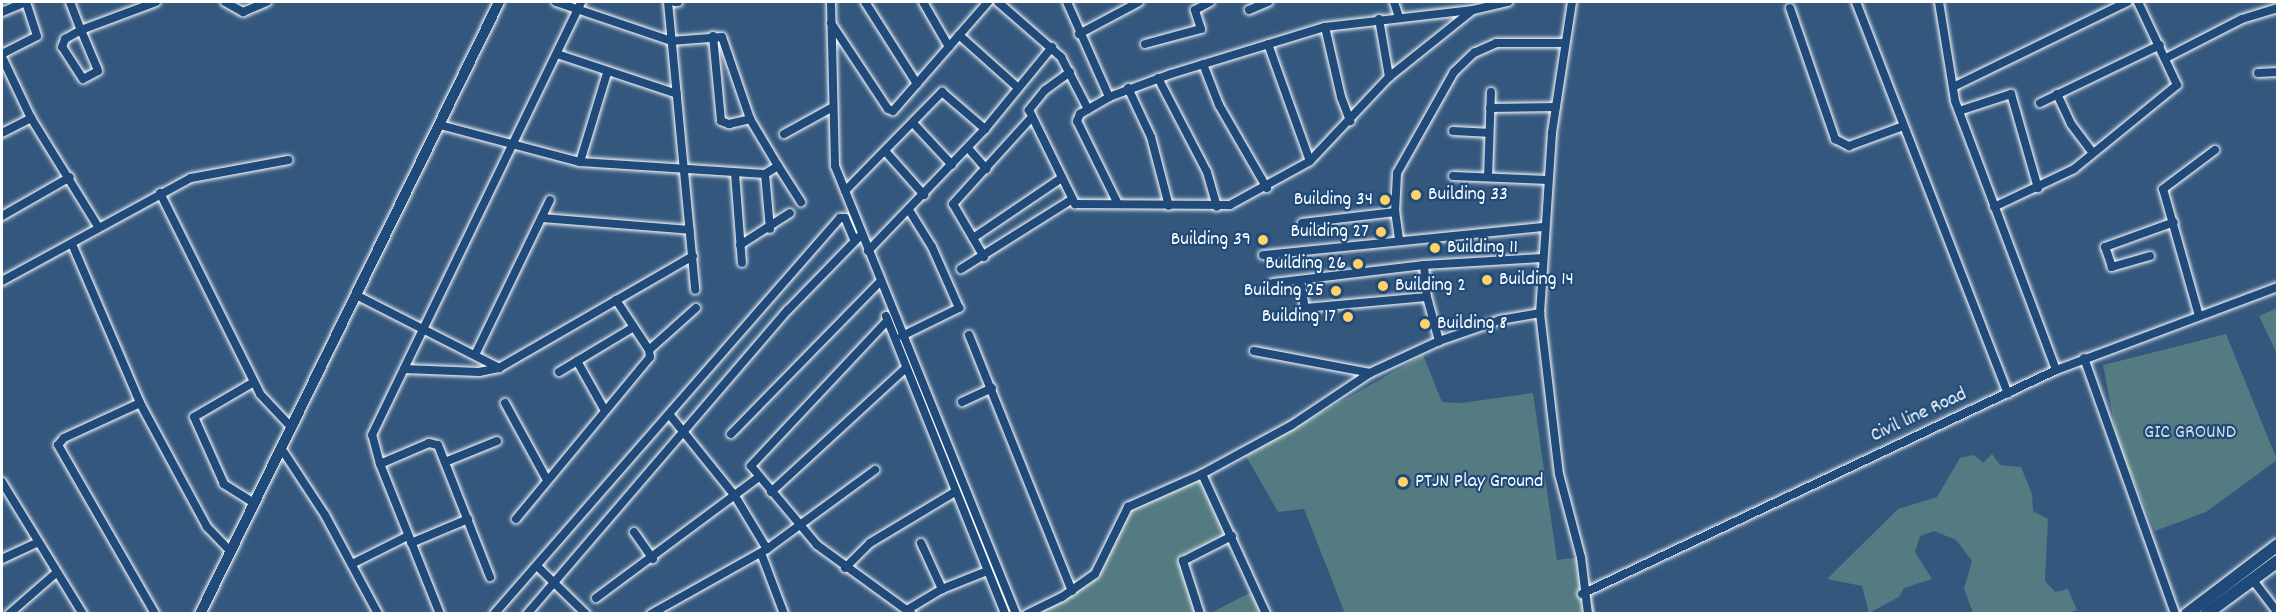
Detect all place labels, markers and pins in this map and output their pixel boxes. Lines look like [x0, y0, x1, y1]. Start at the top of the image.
place label: Building 33 [1428, 183, 1508, 207]
place label: Building 34 [1294, 188, 1373, 212]
marker: Building 33 [1409, 188, 1423, 202]
marker: Building 34 [1378, 193, 1392, 207]
place label: Building 27 [1290, 220, 1369, 244]
marker: Building 27 [1374, 225, 1388, 239]
place label: Building 39 [1171, 228, 1251, 252]
marker: Building 39 [1256, 233, 1270, 247]
place label: Building 11 [1447, 236, 1518, 260]
marker: Building 11 [1428, 241, 1442, 255]
place label: Building 26 [1265, 252, 1346, 276]
marker: Building 26 [1351, 257, 1365, 271]
place label: Building 14 [1499, 268, 1574, 292]
marker: Building 14 [1480, 273, 1494, 287]
place label: Building 2 [1395, 274, 1466, 298]
place label: Building 25 [1244, 279, 1324, 303]
marker: Building 2 [1376, 279, 1390, 293]
marker: Building 25 [1329, 284, 1343, 298]
place label: Building 17 [1262, 305, 1336, 329]
marker: Building 17 [1341, 310, 1355, 324]
place label: Building 8 [1437, 312, 1507, 336]
marker: Building 8 [1418, 317, 1432, 331]
place label: PTJN Play Ground [1415, 470, 1543, 494]
marker: PTJN Play Ground [1396, 475, 1410, 489]

